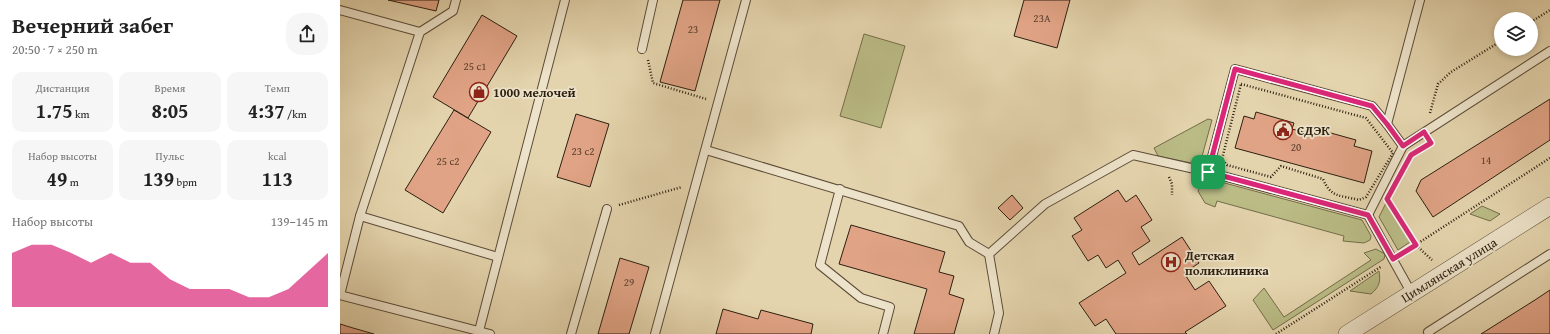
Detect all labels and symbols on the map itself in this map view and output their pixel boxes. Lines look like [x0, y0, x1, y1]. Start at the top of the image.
house number: 23А [1033, 10, 1051, 26]
house number: 23 [688, 21, 698, 37]
house number: 25 с1 [463, 58, 487, 74]
shop icon: 1000 мелочей [468, 81, 490, 103]
place label: 1000 мелочей [493, 83, 576, 102]
public building icon: СДЭК [1272, 119, 1294, 141]
place label: СДЭК [1297, 121, 1330, 140]
house number: 20 [1291, 139, 1301, 155]
house number: 23 с2 [571, 143, 595, 159]
house number: 14 [1481, 152, 1491, 168]
house number: 25 с2 [436, 153, 460, 169]
pin [1191, 155, 1225, 189]
street label: Цимлянская улица [1397, 232, 1501, 307]
place label: Детская поликлиника [1184, 246, 1269, 280]
hospital icon: Детская поликлиника [1160, 251, 1182, 273]
house number: 29 [624, 274, 634, 290]

